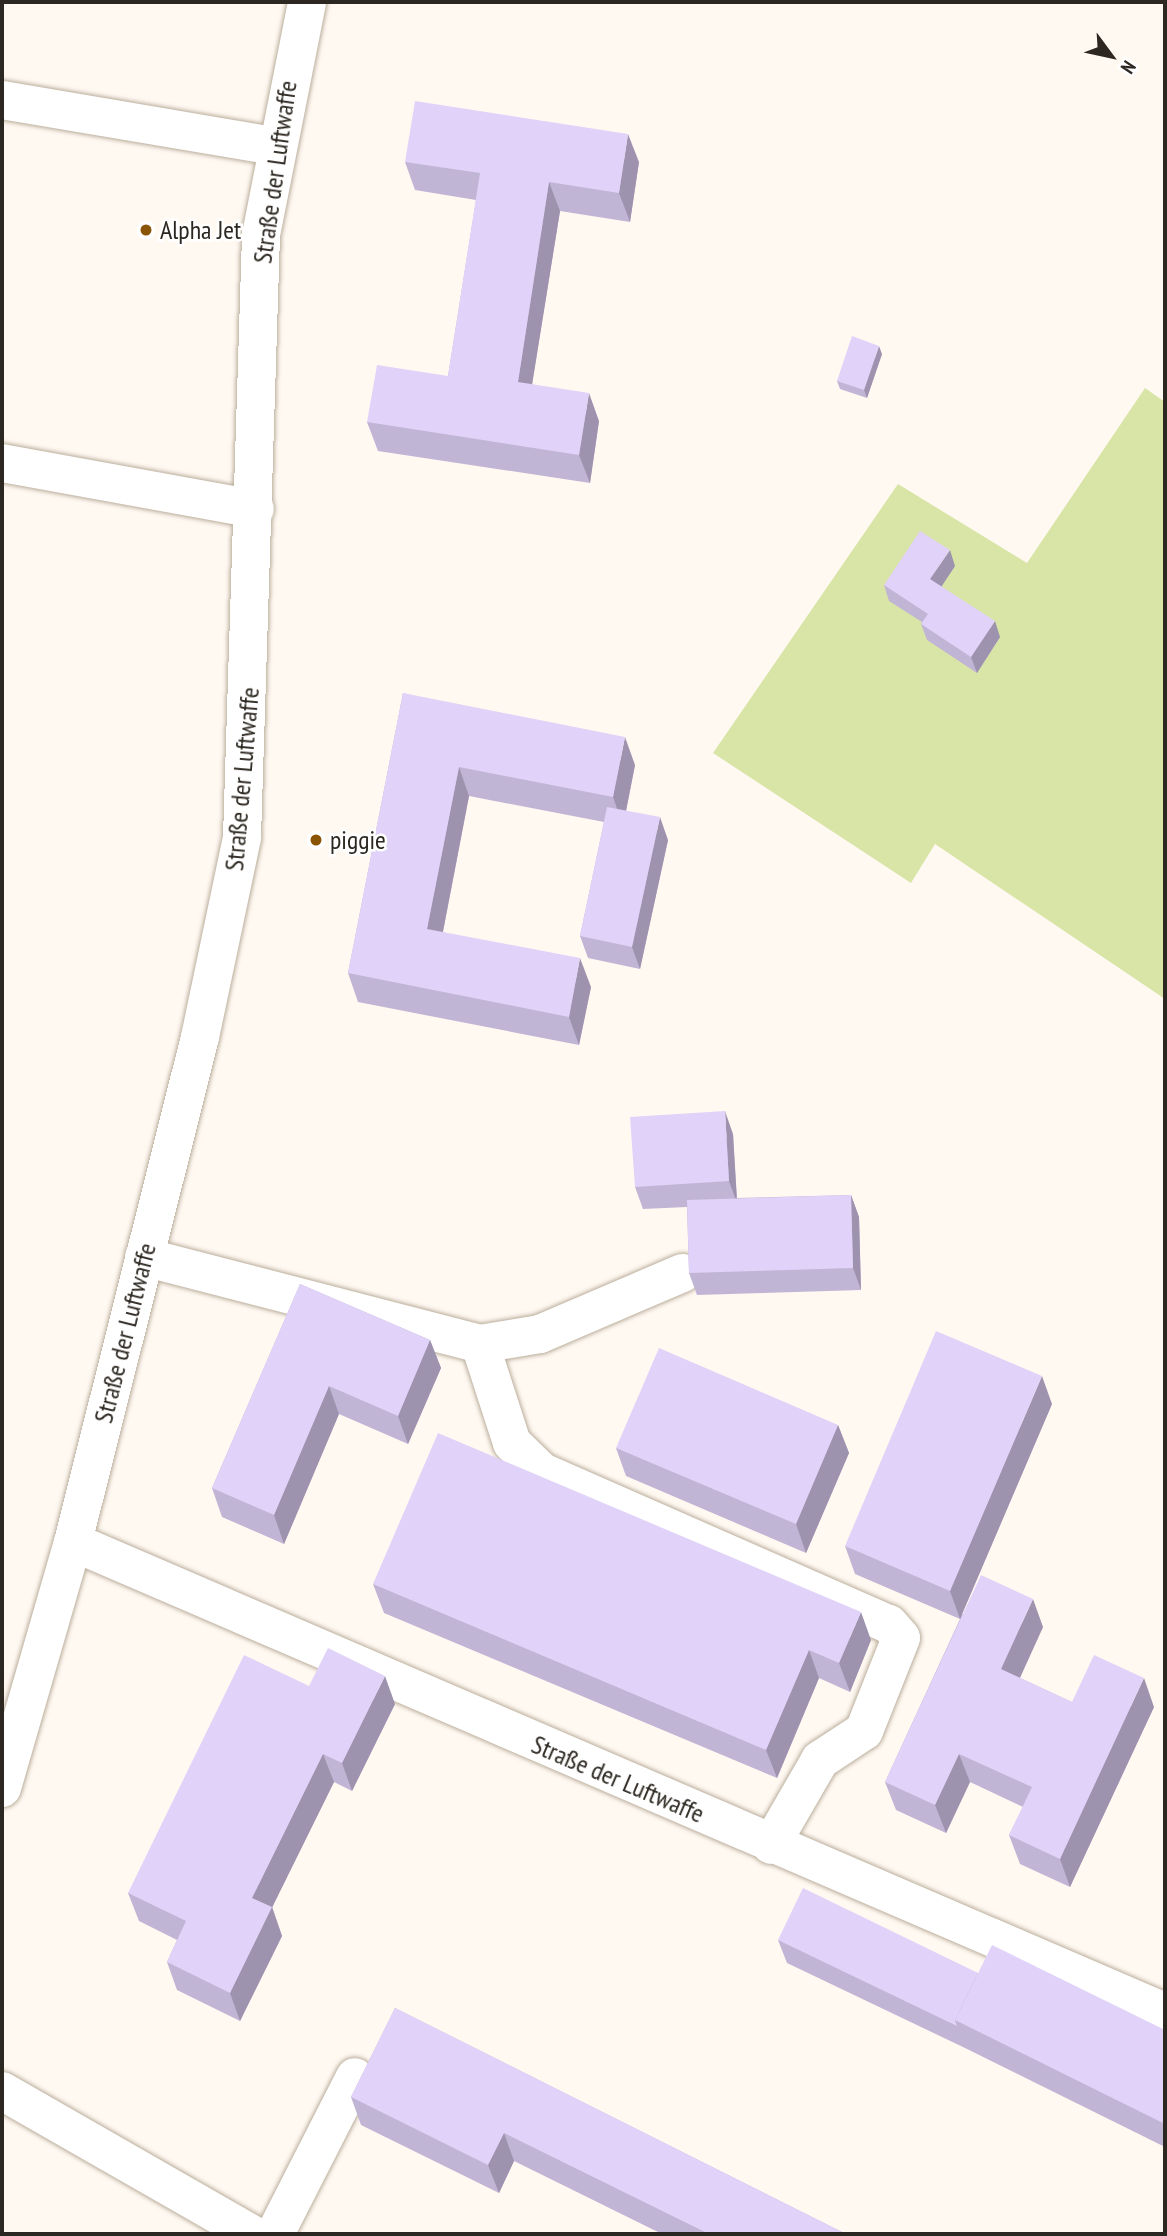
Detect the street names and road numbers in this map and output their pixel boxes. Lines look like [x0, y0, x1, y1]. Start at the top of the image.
street label: Straße der Luftwaffe [247, 79, 303, 265]
street label: Straße der Luftwaffe [218, 686, 266, 872]
street label: Straße der Luftwaffe [88, 1240, 162, 1426]
street label: Straße der Luftwaffe [527, 1729, 709, 1829]

